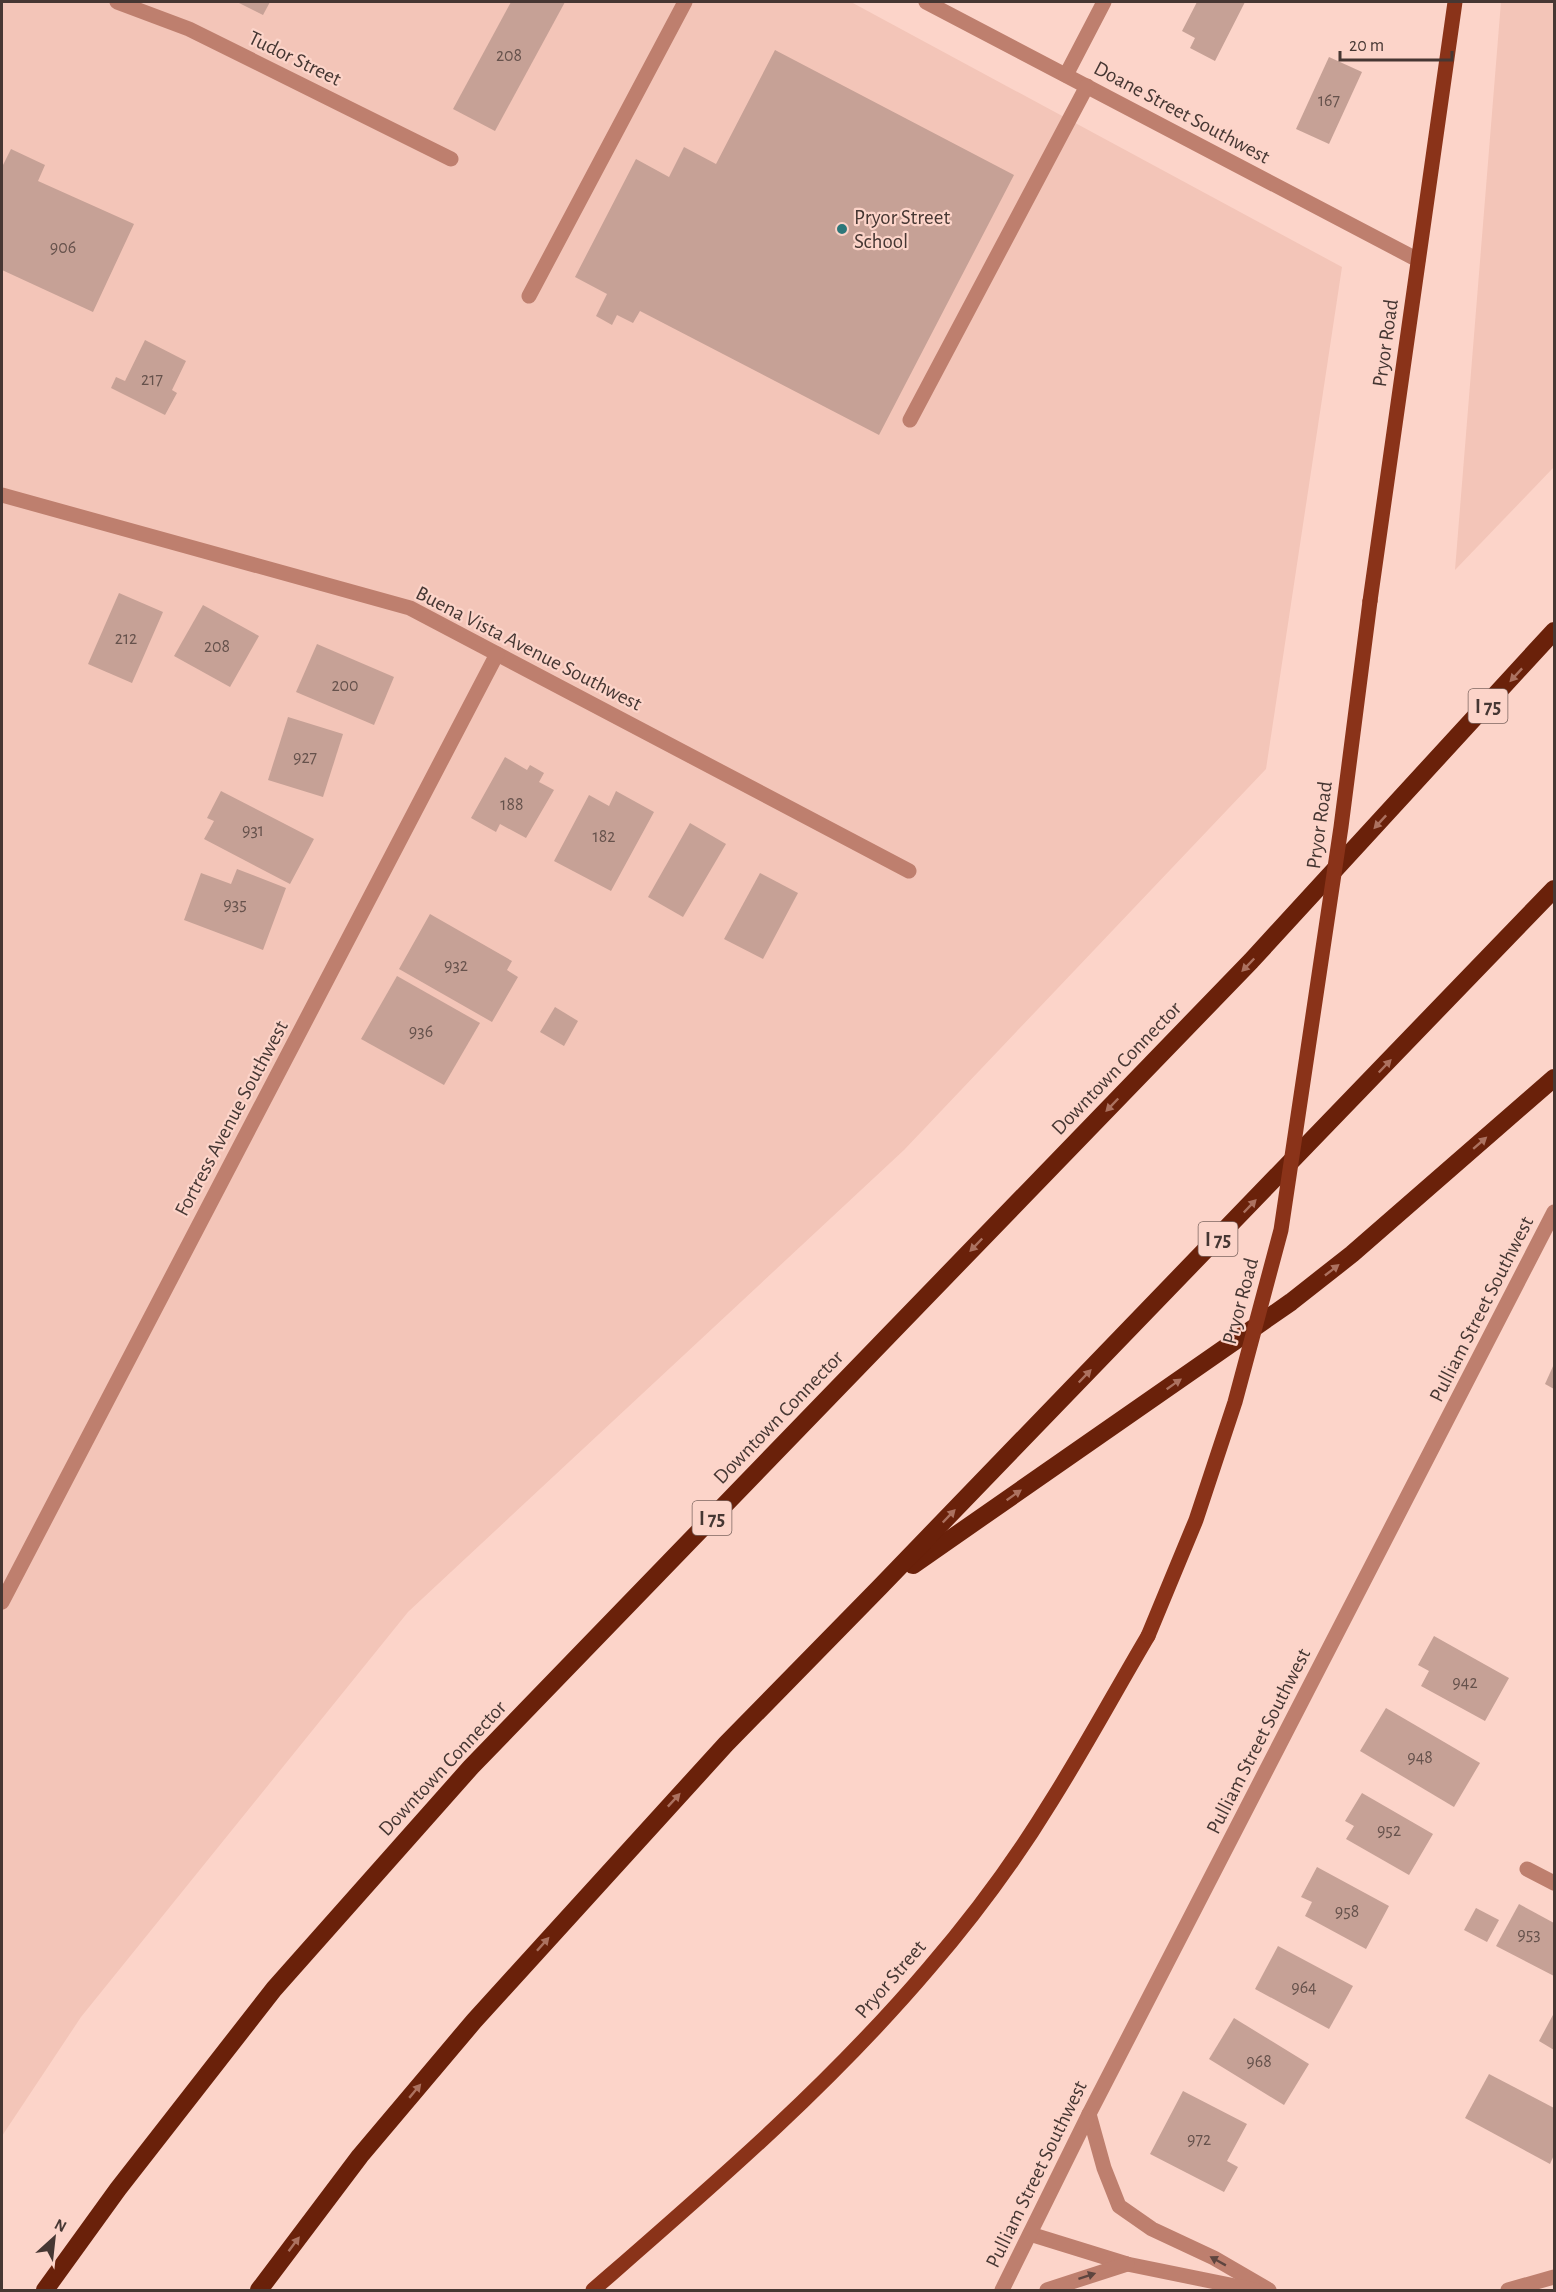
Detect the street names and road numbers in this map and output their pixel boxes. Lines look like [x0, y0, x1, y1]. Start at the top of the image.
street label: Tudor Street [245, 27, 345, 90]
street label: Doane Street Southwest [1090, 57, 1273, 168]
street label: Pryor Road [1369, 298, 1402, 388]
street label: Buena Vista Avenue Southwest [412, 582, 645, 715]
road number: I 75 [1468, 689, 1508, 723]
street label: Pryor Road [1303, 780, 1336, 870]
street label: Downtown Connector [1047, 997, 1185, 1139]
street label: Fortress Avenue Southwest [171, 1017, 292, 1219]
street label: Pulliam Street Southwest [1426, 1213, 1538, 1405]
road number: I 75 [1198, 1222, 1238, 1256]
street label: Pryor Road [1219, 1256, 1262, 1347]
street label: Downtown Connector [709, 1346, 847, 1488]
road number: I 75 [692, 1501, 732, 1535]
street label: Pulliam Street Southwest [1203, 1645, 1315, 1837]
street label: Downtown Connector [374, 1696, 510, 1840]
street label: Pryor Street [851, 1936, 930, 2022]
street label: Pulliam Street Southwest [982, 2077, 1091, 2271]

